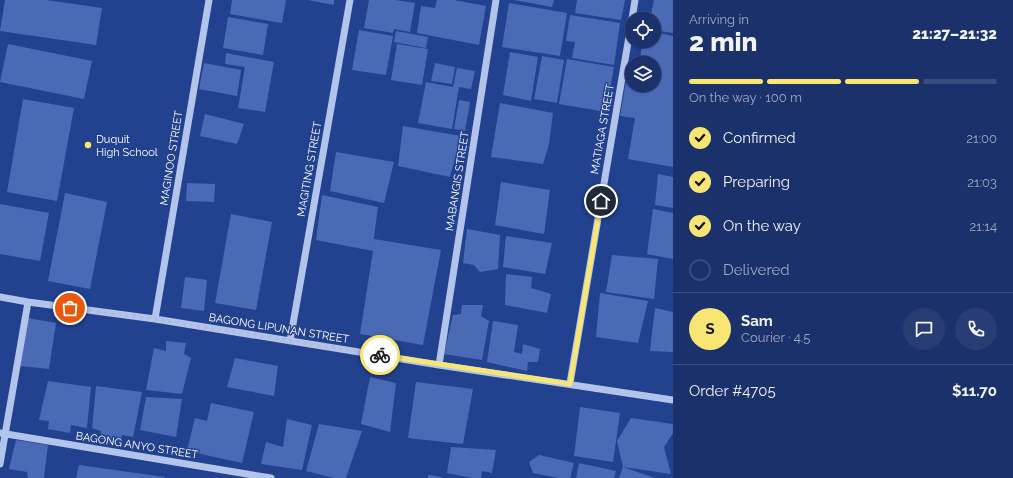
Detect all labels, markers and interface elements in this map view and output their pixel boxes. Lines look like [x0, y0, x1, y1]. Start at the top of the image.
map controls [625, 12, 661, 92]
button: locate [625, 12, 661, 48]
text: Arriving in [689, 12, 749, 27]
text: 21:27–21:32 [912, 25, 997, 43]
text: 2 min [689, 27, 757, 57]
button: layers [625, 56, 661, 92]
street label: MATIAGA STREET [588, 83, 617, 175]
text: On the way · 100 m [689, 90, 802, 105]
street label: MAGINOO STREET [158, 109, 185, 206]
street label: MAGITING STREET [295, 120, 324, 218]
icon: check [689, 127, 711, 149]
text: Confirmed [723, 129, 796, 147]
street label: MABANGIS STREET [443, 130, 472, 232]
text: 21:00 [966, 131, 997, 146]
place label: Duquit High School [96, 133, 158, 159]
marker: Duquit High School [83, 140, 93, 150]
icon: check [689, 171, 711, 193]
text: Preparing [723, 173, 790, 191]
text: 21:03 [967, 175, 997, 190]
pin [584, 184, 618, 218]
icon: home [590, 190, 612, 212]
icon: check [689, 215, 711, 237]
text: On the way [723, 217, 801, 235]
text: 21:14 [970, 219, 997, 234]
text: Delivered [723, 261, 790, 279]
pin [53, 291, 87, 325]
icon: bag [59, 297, 81, 319]
button: chat [903, 308, 945, 350]
button: phone [955, 308, 997, 350]
street label: BAGONG LIPUNAN STREET [208, 311, 350, 346]
text: Sam [741, 312, 773, 330]
text: S [705, 320, 715, 338]
text: Courier · 4.5 [741, 330, 810, 345]
courier [360, 335, 400, 375]
icon: bike [369, 344, 391, 366]
text: Order #4705 [689, 382, 776, 400]
text: $11.70 [952, 382, 997, 400]
street label: BAGONG ANYO STREET [75, 429, 199, 462]

